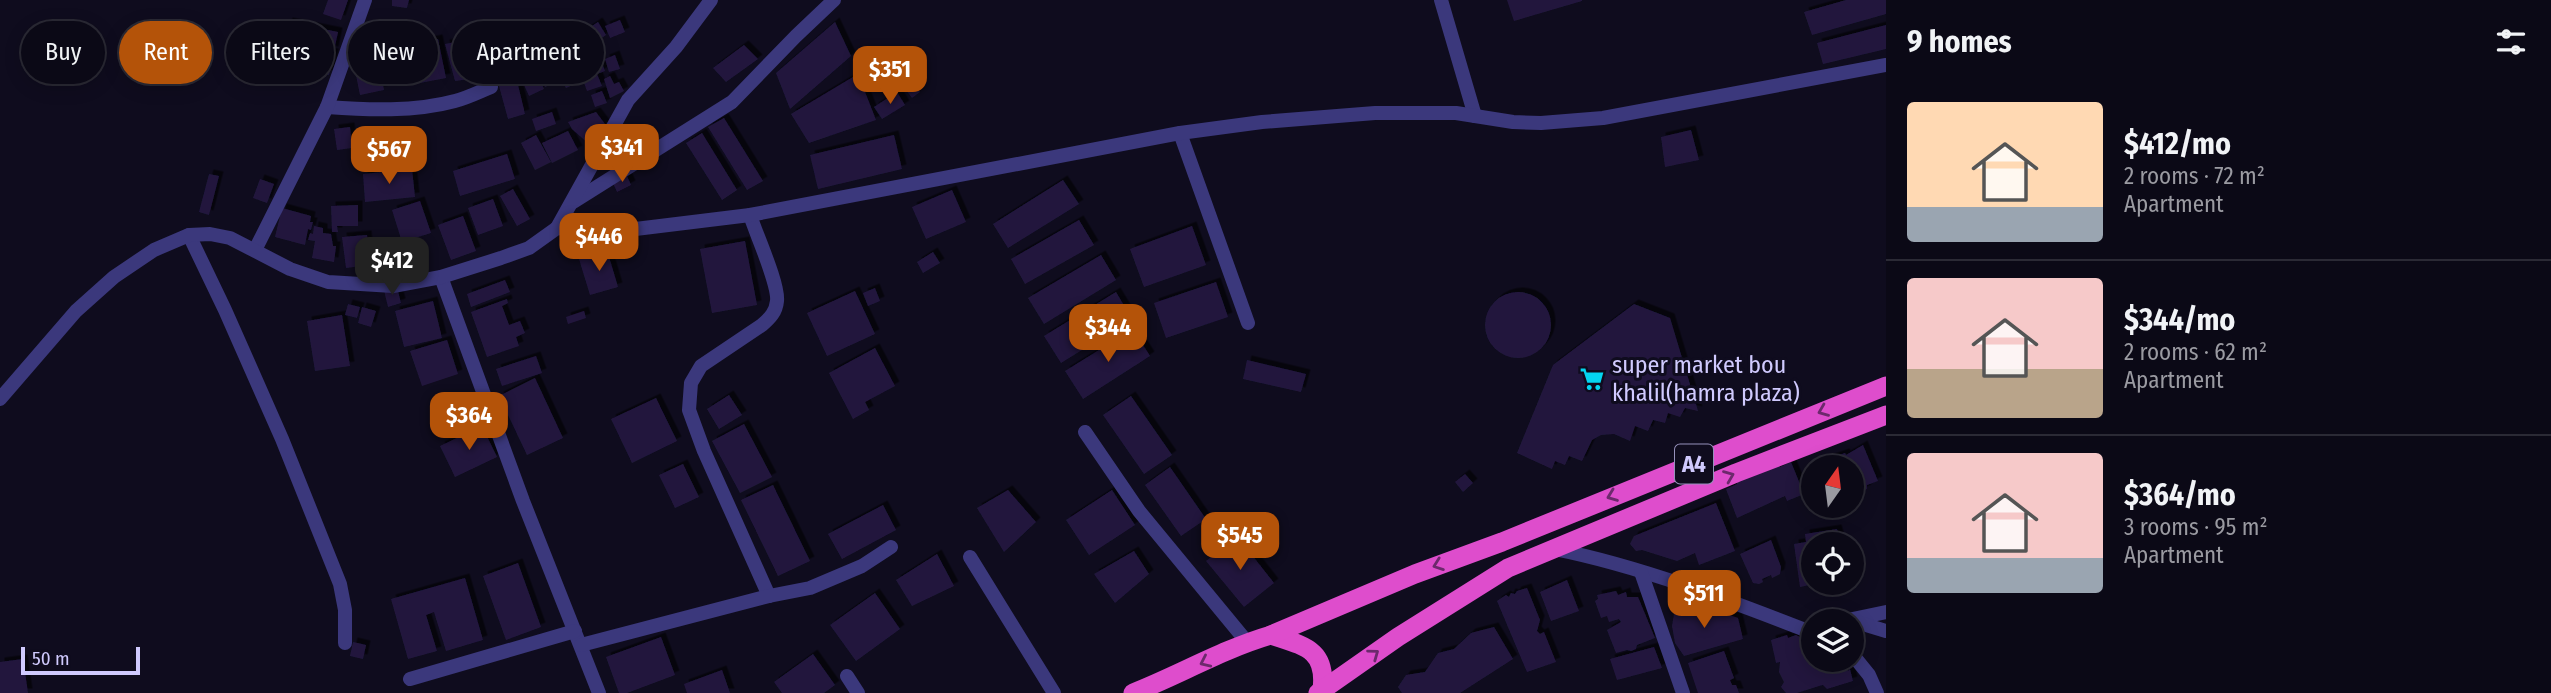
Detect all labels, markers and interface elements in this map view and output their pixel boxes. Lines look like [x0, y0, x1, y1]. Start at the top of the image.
chip: Buy [21, 21, 105, 84]
chip: Rent [119, 21, 212, 84]
chip: Filters [226, 21, 334, 84]
chip: New [348, 21, 438, 84]
chip: Apartment [452, 21, 604, 84]
icon: filters [2492, 23, 2530, 61]
text: 9 homes [1907, 24, 2012, 60]
pin: $351 [849, 46, 931, 106]
text: $351 [869, 55, 911, 83]
pin: $341 [581, 124, 663, 184]
text: $412/mo [2124, 126, 2231, 162]
pin: $567 [348, 127, 430, 186]
icon: home [1963, 130, 2047, 214]
text: $341 [601, 133, 643, 161]
text: $567 [367, 135, 411, 163]
text: 2 rooms · 72 m² [2124, 162, 2265, 190]
text: Apartment [2124, 190, 2224, 218]
pin: $446 [558, 214, 640, 273]
text: $446 [575, 222, 623, 250]
pin: $412 [351, 238, 433, 297]
text: $412 [371, 246, 413, 274]
text: $344/mo [2124, 302, 2235, 338]
pin: $344 [1067, 304, 1149, 364]
icon: home [1963, 306, 2047, 390]
text: $344 [1085, 313, 1131, 341]
text: 2 rooms · 62 m² [2124, 338, 2267, 366]
place label: super market bou khalil(hamra plaza) [1612, 351, 1800, 407]
supermarket icon: super market bou khalil(hamra plaza) [1578, 365, 1606, 393]
text: Apartment [2124, 366, 2224, 394]
pin: $364 [428, 392, 510, 452]
text: $364 [446, 401, 492, 429]
one-way arrow [1817, 403, 1829, 417]
road number: A4 [1675, 445, 1713, 484]
north arrow [1801, 455, 1864, 518]
map controls [1801, 455, 1864, 672]
one-way arrow [1722, 471, 1734, 485]
text: $364/mo [2124, 477, 2236, 513]
icon: home [1963, 481, 2047, 565]
one-way arrow [1606, 488, 1618, 502]
pin: $545 [1199, 512, 1281, 572]
text: 3 rooms · 95 m² [2124, 513, 2268, 541]
text: $545 [1217, 521, 1263, 549]
button: locate [1801, 532, 1864, 595]
text: Apartment [2124, 541, 2224, 569]
one-way arrow [1432, 557, 1444, 571]
pin: $511 [1663, 570, 1745, 630]
text: $511 [1684, 579, 1724, 607]
button: layers [1801, 609, 1864, 672]
scale bar [21, 644, 140, 676]
text: 50 m [32, 647, 70, 670]
one-way arrow [1366, 650, 1379, 662]
one-way arrow [1200, 653, 1212, 667]

